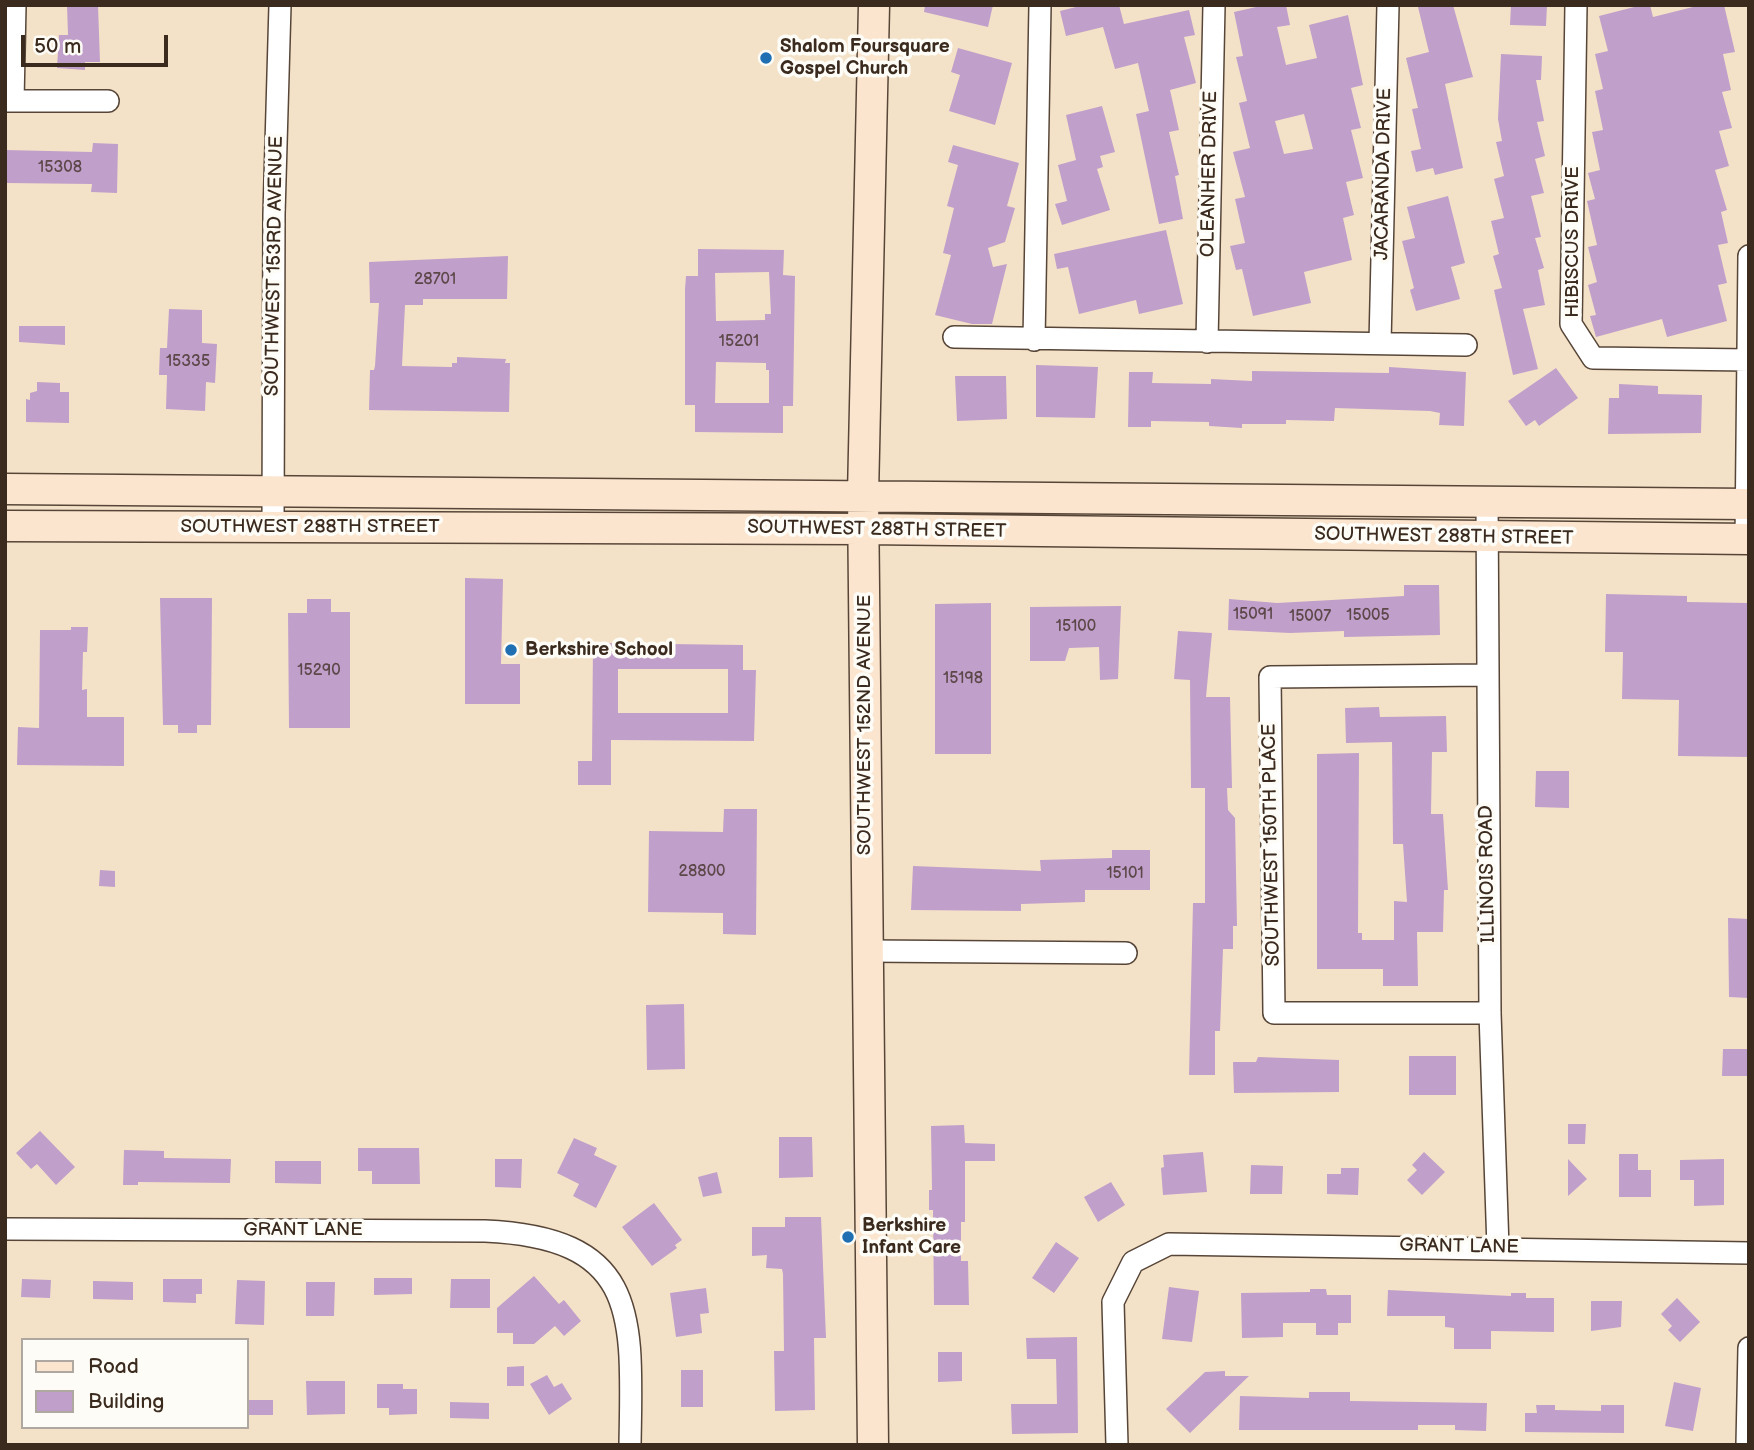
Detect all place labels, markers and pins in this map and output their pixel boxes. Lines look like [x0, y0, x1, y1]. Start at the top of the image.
place label: Shalom Foursquare Gospel Church [780, 36, 950, 80]
marker: Shalom Foursquare Gospel Church [758, 50, 774, 66]
place label: Berkshire School [525, 639, 673, 661]
marker: Berkshire School [503, 642, 519, 658]
place label: Berkshire Infant Care [862, 1215, 961, 1259]
marker: Berkshire Infant Care [840, 1229, 856, 1245]

